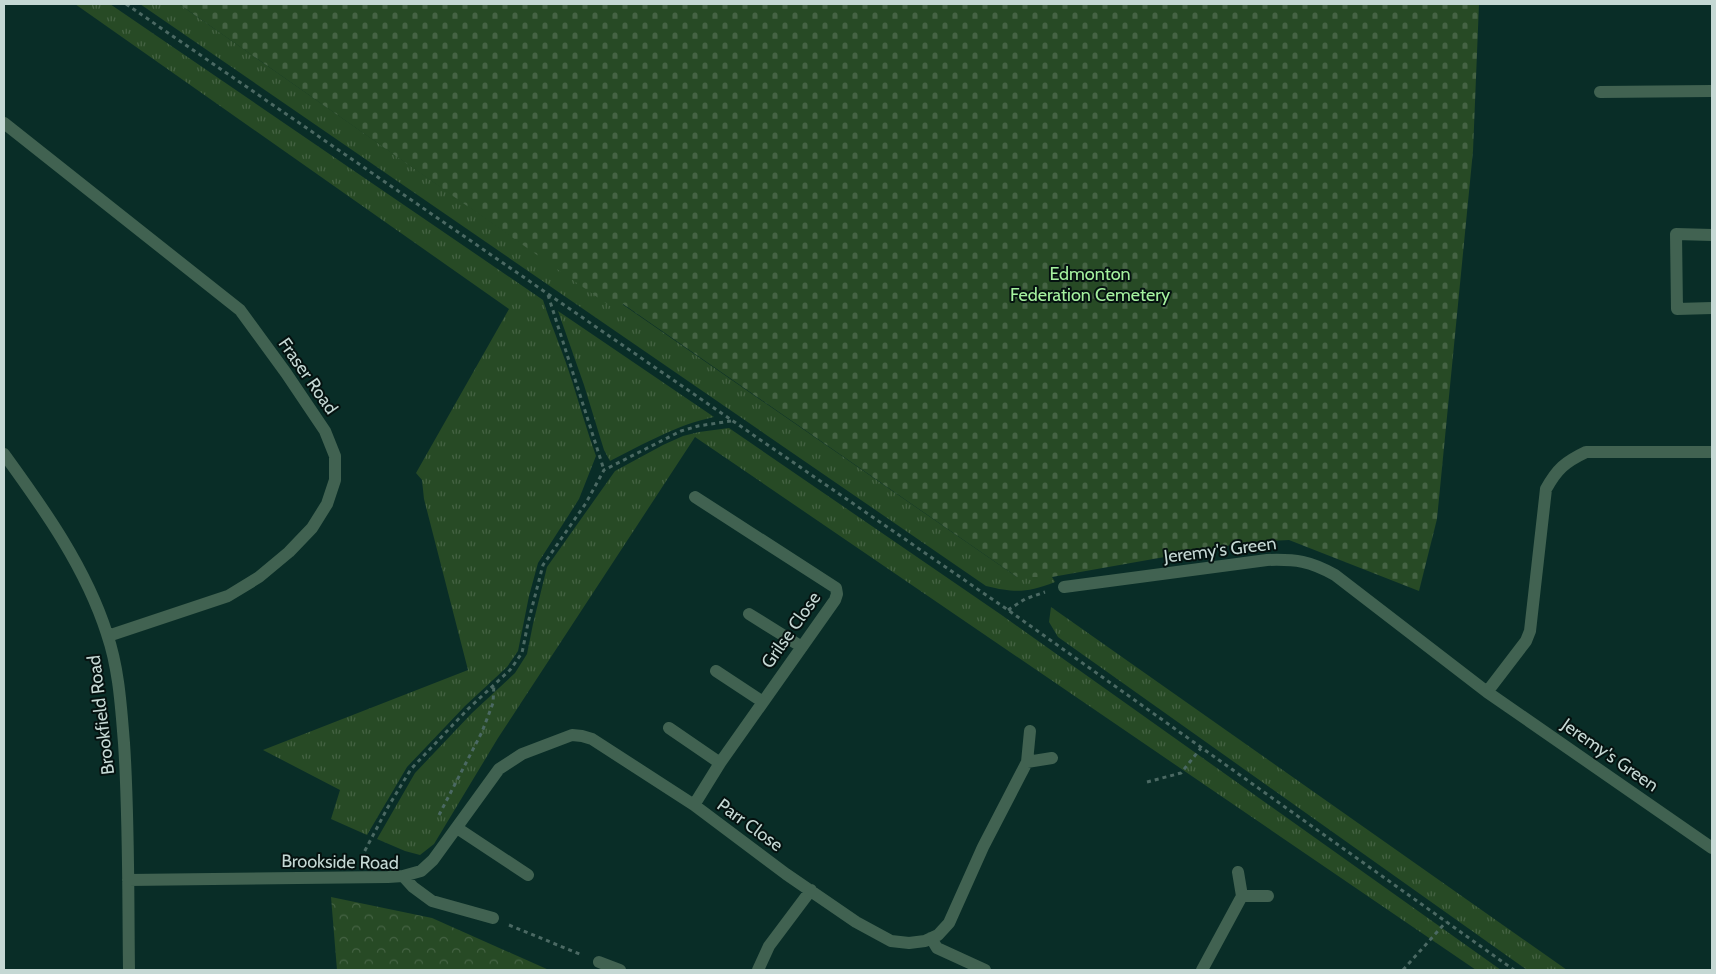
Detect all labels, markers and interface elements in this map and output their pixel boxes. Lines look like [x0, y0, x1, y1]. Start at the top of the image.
park label: Edmonton Federation Cemetery [1010, 263, 1170, 306]
street label: Fraser Road [274, 334, 342, 418]
street label: Jeremy's Green [1162, 532, 1278, 568]
street label: Grilse Close [757, 588, 825, 672]
street label: Brookfield Road [83, 654, 119, 776]
street label: Jeremy's Green [1557, 713, 1663, 796]
street label: Parr Close [713, 794, 787, 856]
street label: Brookside Road [281, 850, 399, 874]

